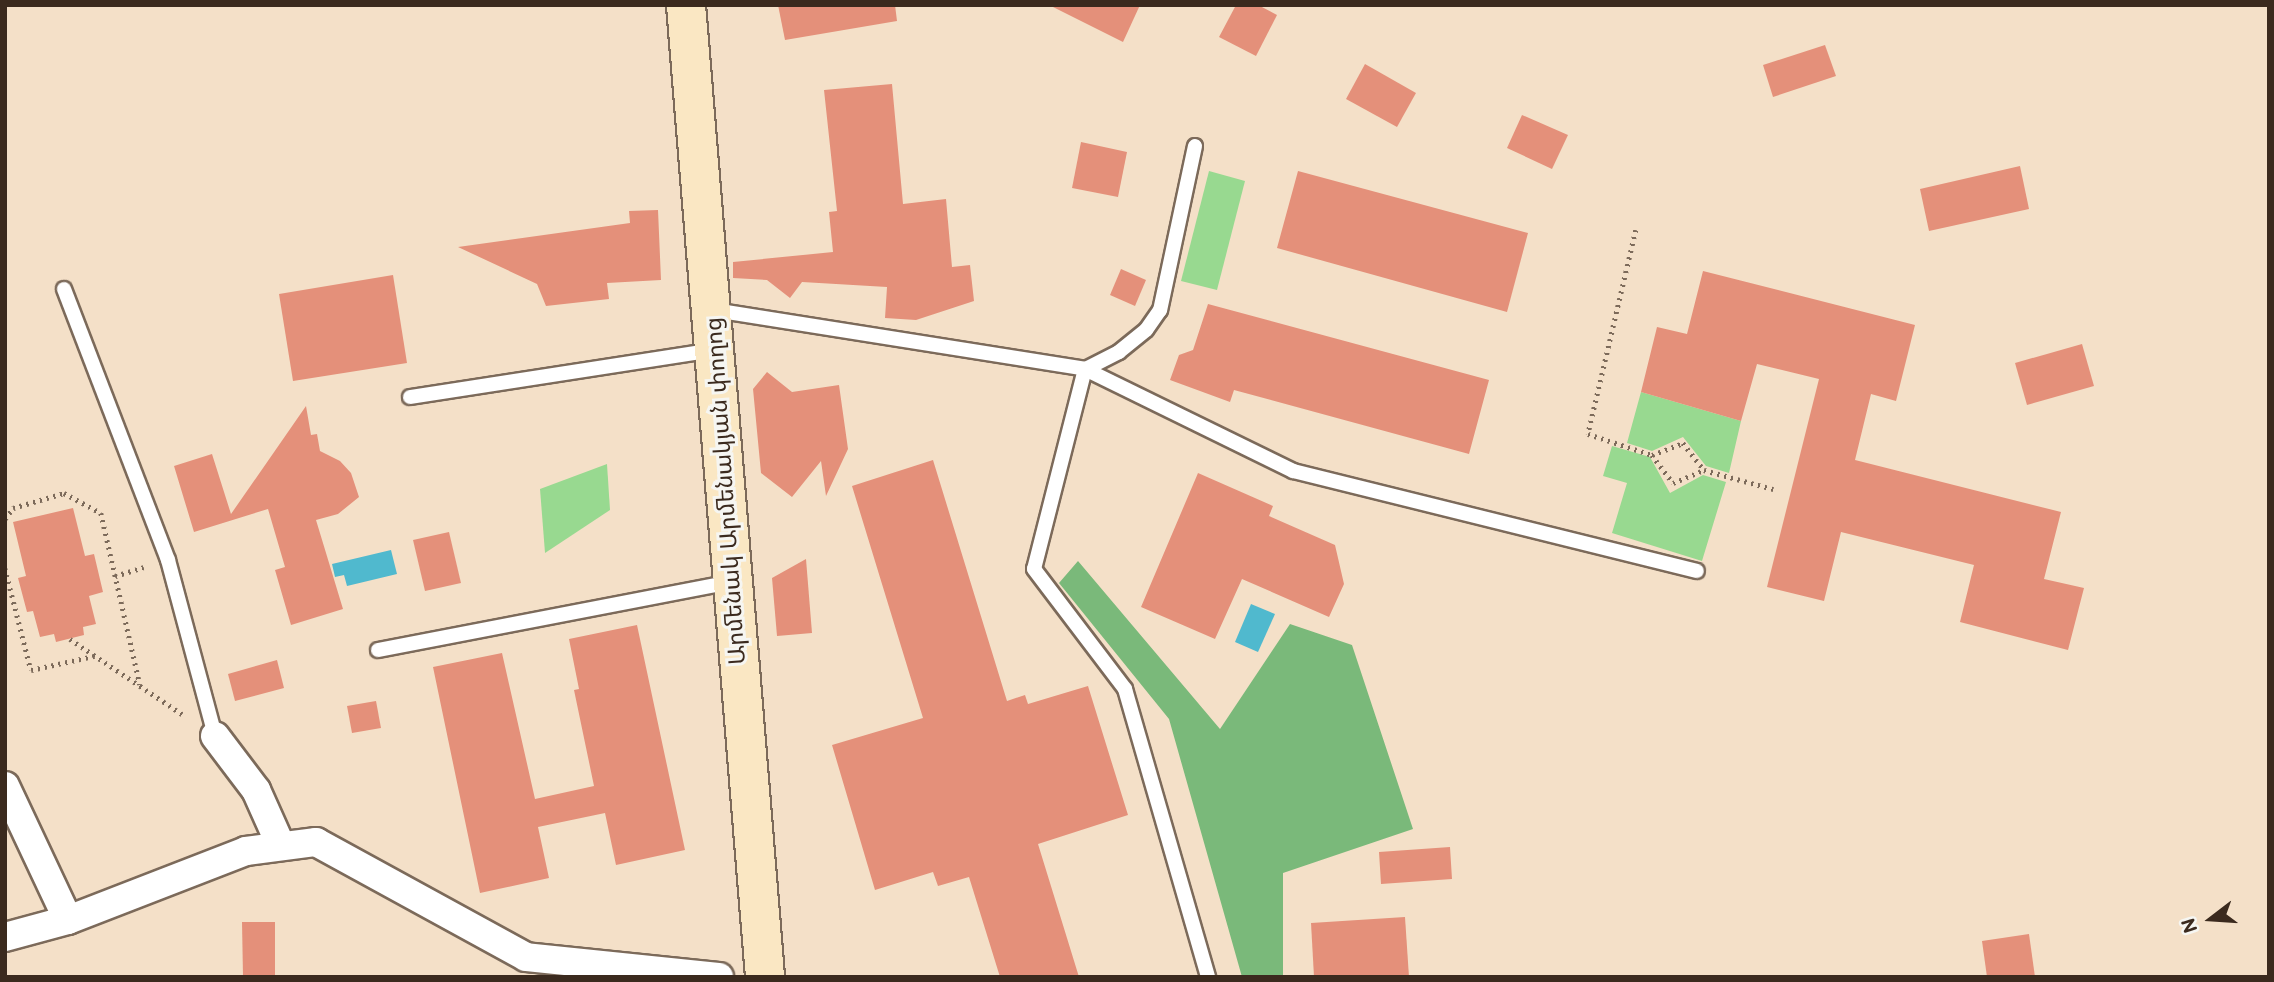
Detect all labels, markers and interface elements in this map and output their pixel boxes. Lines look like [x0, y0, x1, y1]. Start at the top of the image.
street label: Արմենակ Արմենակյան փողոց [700, 316, 752, 666]
north arrow [2176, 884, 2246, 954]
text: N [2177, 915, 2204, 935]

